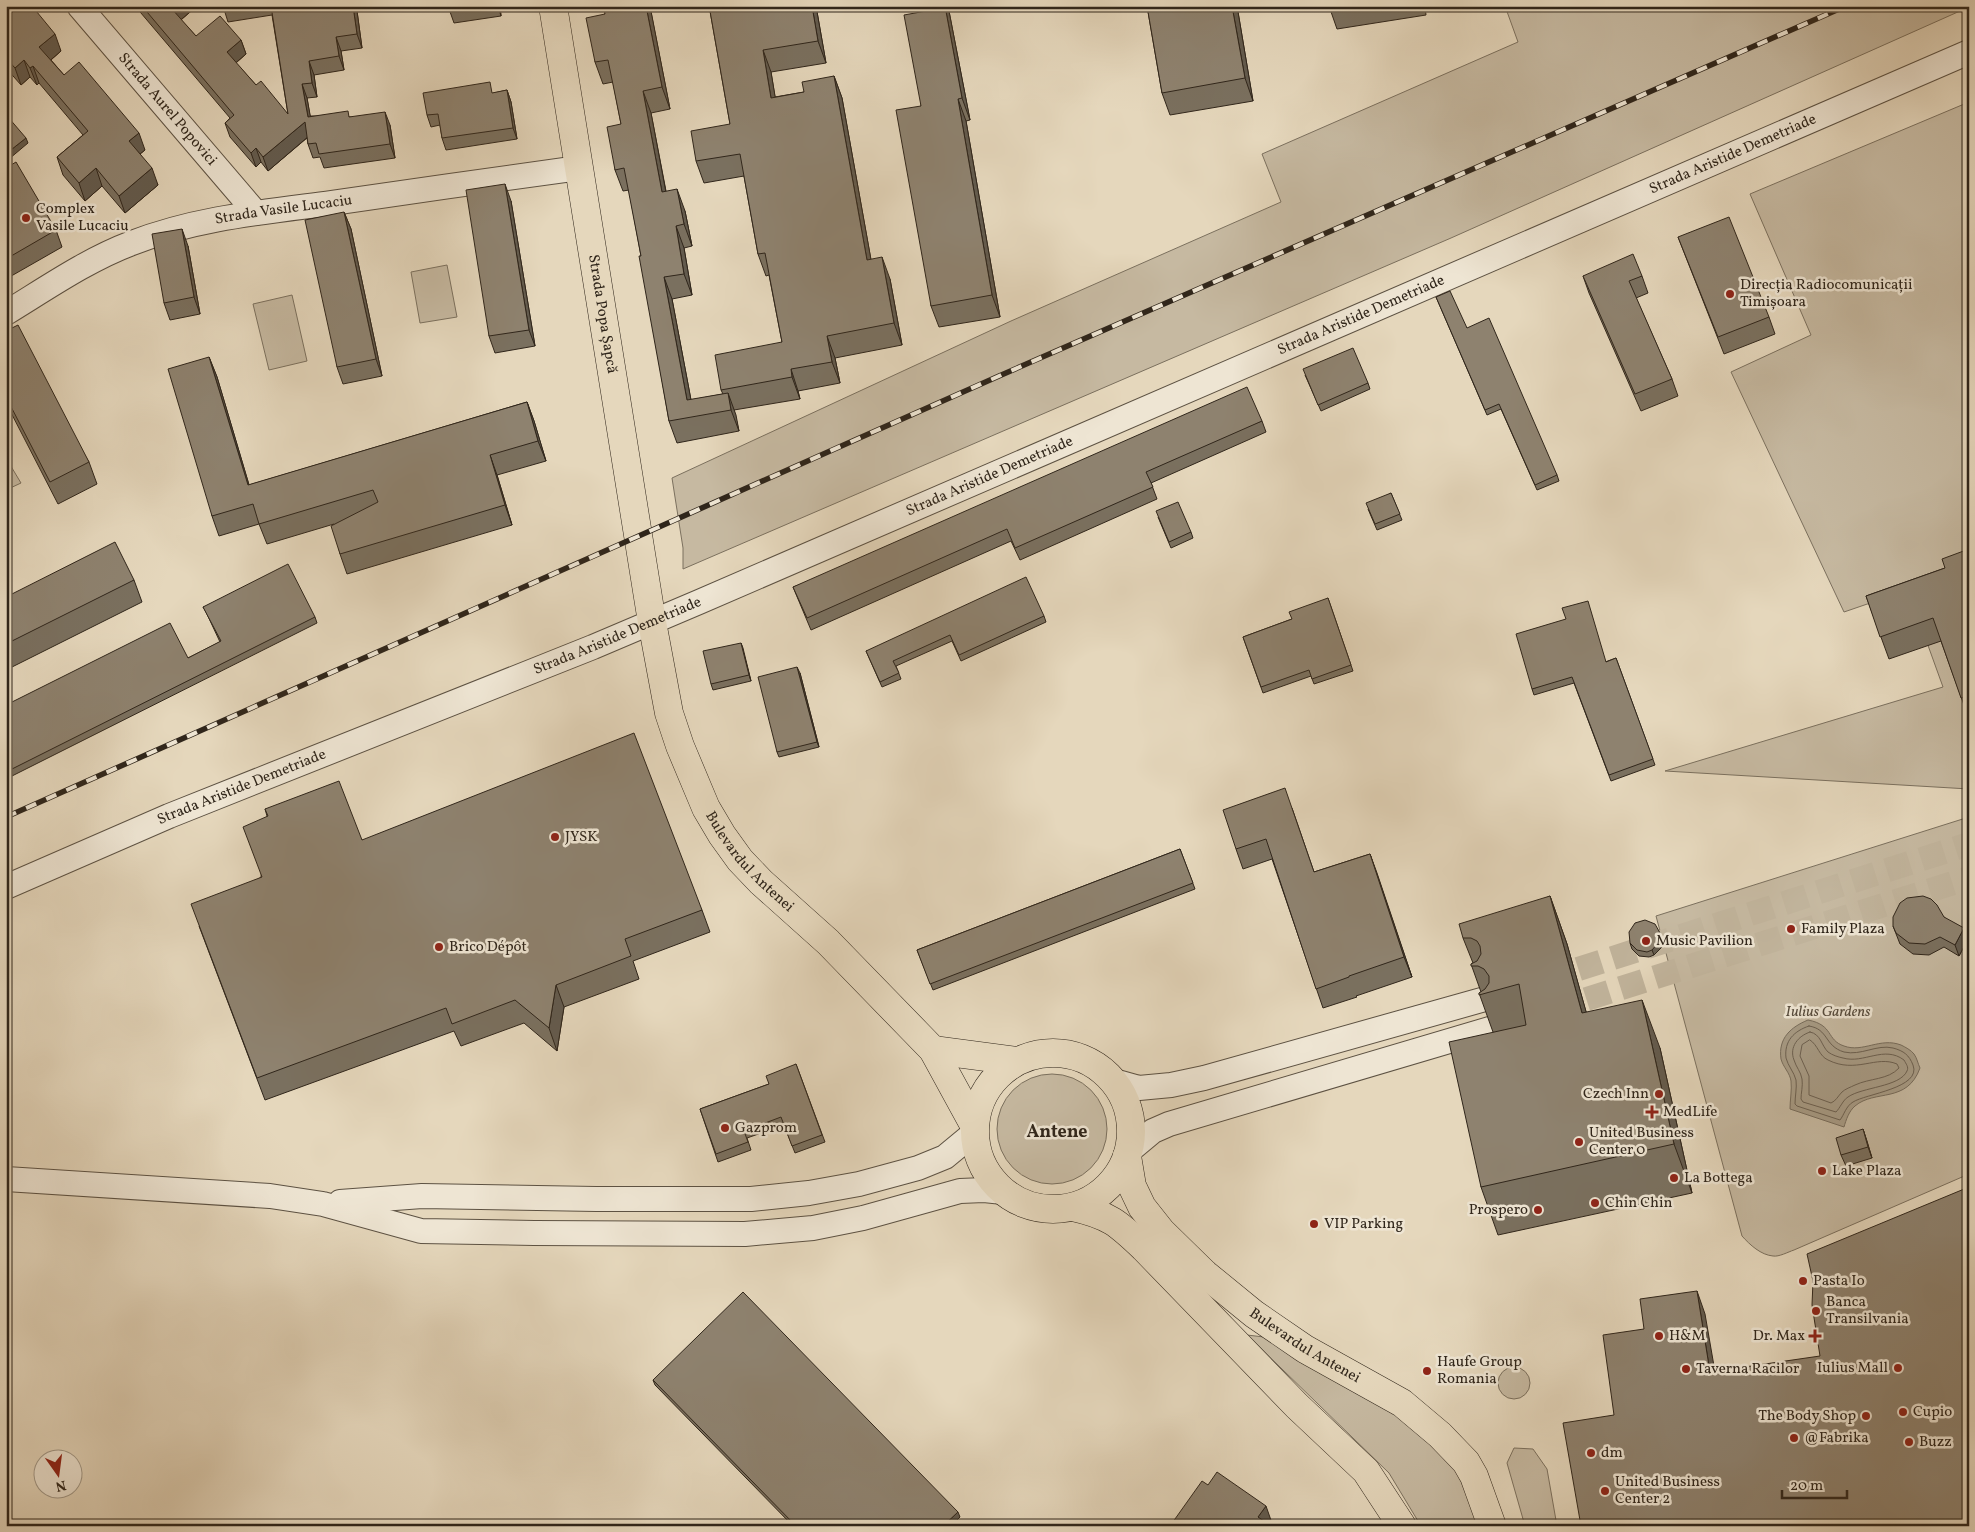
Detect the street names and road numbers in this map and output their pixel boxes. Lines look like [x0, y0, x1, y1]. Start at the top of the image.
street label: Strada Aurel Popovici [113, 48, 222, 170]
street label: Strada Aristide Demetriade [1646, 109, 1820, 200]
street label: Strada Vasile Lucaciu [213, 190, 354, 230]
street label: Strada Popa Șapcă [583, 253, 622, 375]
street label: Strada Aristide Demetriade [1274, 270, 1448, 361]
street label: Strada Aristide Demetriade [903, 431, 1076, 522]
street label: Strada Aristide Demetriade [530, 592, 705, 680]
street label: Strada Aristide Demetriade [154, 744, 329, 830]
street label: Bulevardul Antenei [700, 807, 798, 917]
street label: Bulevardul Antenei [1245, 1303, 1364, 1388]

